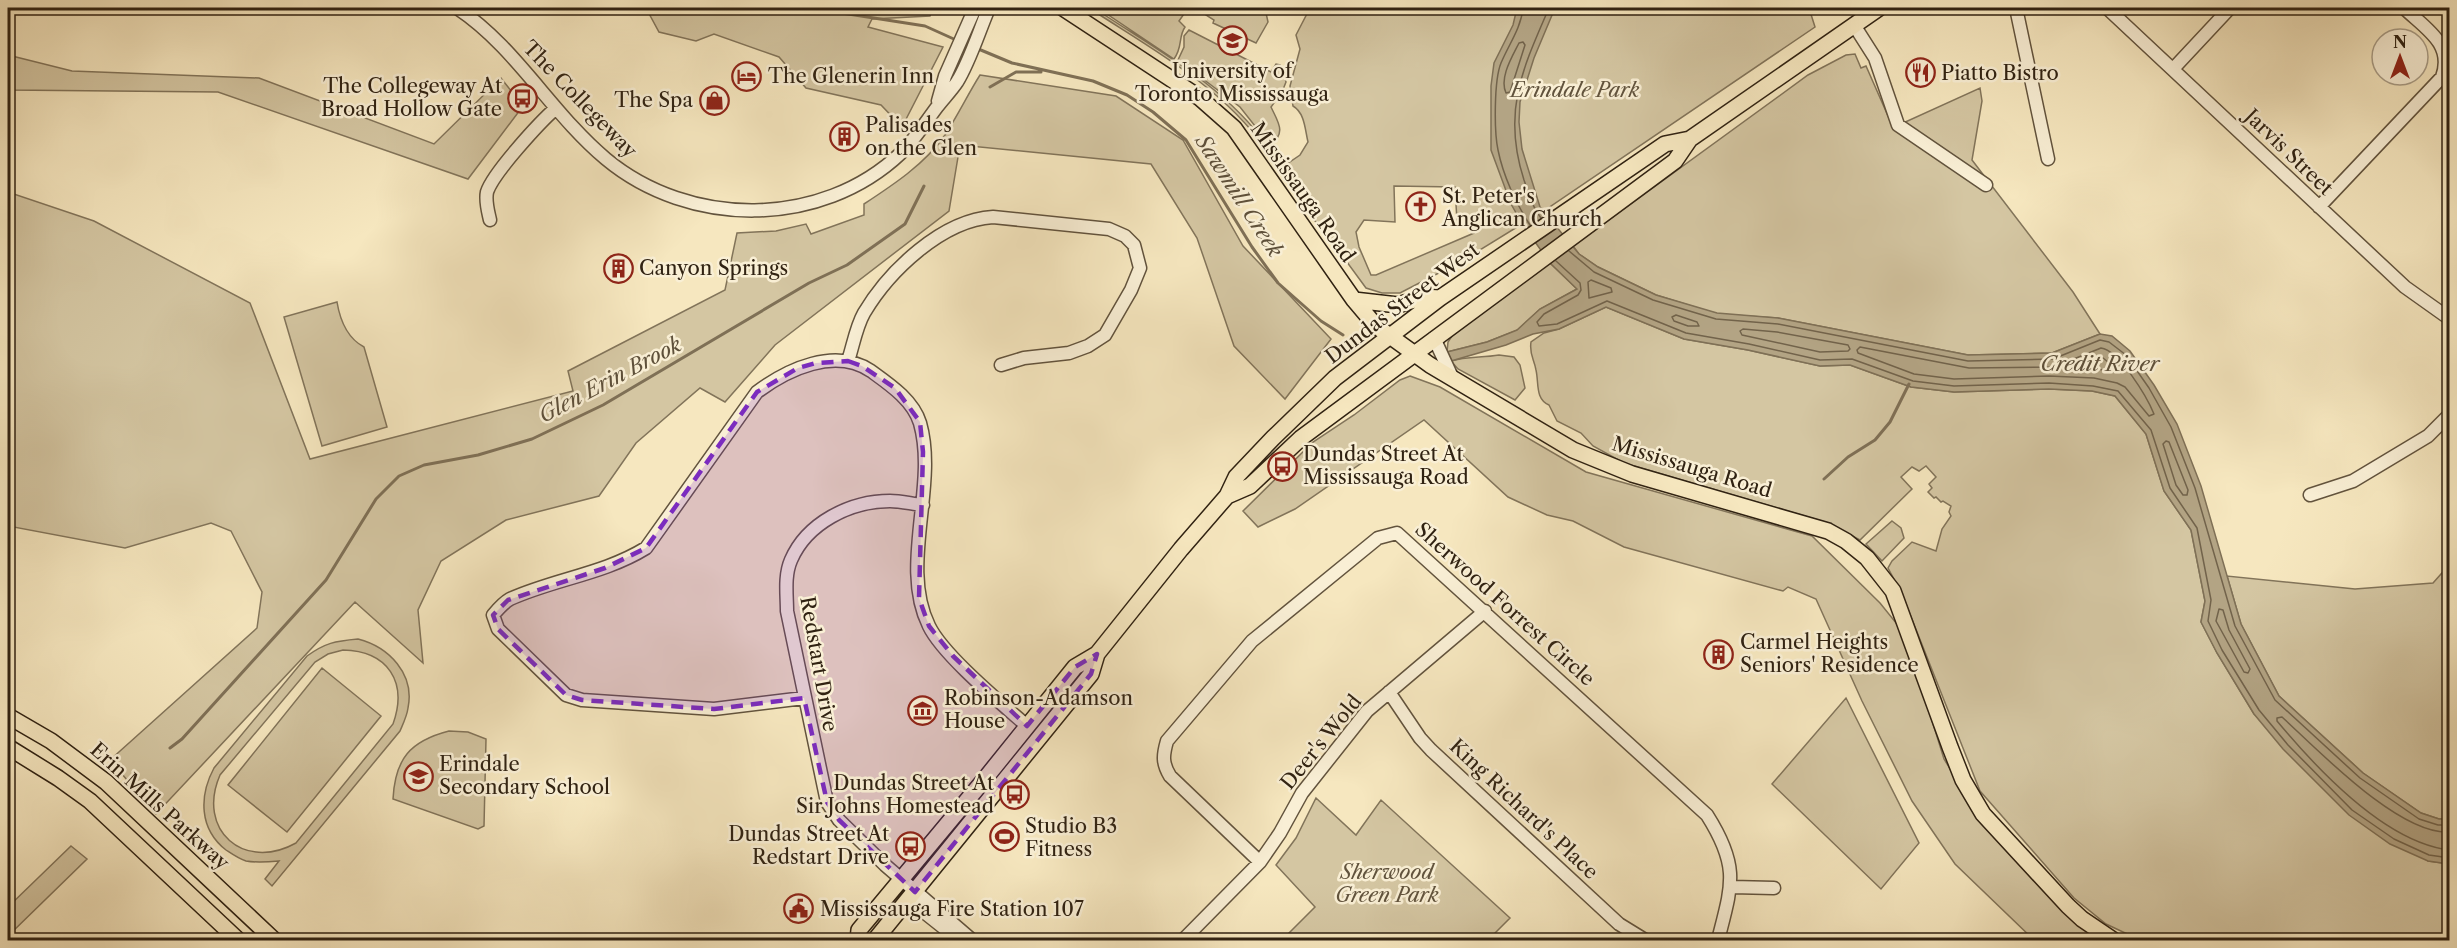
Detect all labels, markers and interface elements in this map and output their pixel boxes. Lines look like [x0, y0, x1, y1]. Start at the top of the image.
school or university icon: University of Toronto Mississauga [1216, 24, 1248, 56]
north arrow [2370, 27, 2430, 87]
text: N [2393, 32, 2407, 52]
street label: The Collegeway [518, 36, 642, 163]
restaurant icon: Piatto Bistro [1904, 57, 1936, 89]
place label: University of Toronto Mississauga [1135, 59, 1329, 106]
hotel icon: The Glenerin Inn [731, 60, 763, 92]
place label: Piatto Bistro [1941, 61, 2059, 85]
place label: The Glenerin Inn [768, 64, 934, 88]
place label: The Collegeway At Broad Hollow Gate [321, 74, 502, 121]
park label: Erindale Park [1509, 78, 1640, 102]
bus stop icon: The Collegeway At Broad Hollow Gate [507, 82, 539, 114]
shop icon: The Spa [698, 84, 730, 116]
place label: The Spa [614, 88, 693, 112]
street label: Jarvis Street [2238, 102, 2338, 200]
place label: Palisades on the Glen [865, 113, 977, 160]
street label: Mississauga Road [1246, 117, 1360, 267]
building icon: Palisades on the Glen [828, 121, 860, 153]
water label: Sawmill Creek [1189, 128, 1288, 262]
place label: St. Peter's Anglican Church [1441, 184, 1603, 231]
church icon: St. Peter's Anglican Church [1405, 191, 1437, 223]
street label: Dundas Street West [1320, 237, 1484, 369]
building icon: Canyon Springs [602, 252, 634, 284]
place label: Canyon Springs [639, 256, 788, 280]
water label: Glen Erin Brook [534, 331, 685, 428]
water label: Credit River [2040, 351, 2161, 376]
street label: Mississauga Road [1609, 431, 1775, 503]
place label: Dundas Street At Mississauga Road [1303, 442, 1469, 489]
bus stop icon: Dundas Street At Mississauga Road [1266, 450, 1298, 482]
street label: Sherwood Forrest Circle [1411, 517, 1599, 691]
street label: Redstart Drive [795, 594, 843, 734]
place label: Carmel Heights Seniors' Residence [1740, 630, 1919, 677]
building icon: Carmel Heights Seniors' Residence [1703, 638, 1735, 670]
place label: Robinson-Adamson House [944, 686, 1133, 733]
street label: Deer's Wold [1275, 690, 1367, 794]
museum icon: Robinson-Adamson House [907, 694, 939, 726]
street label: King Richard's Place [1445, 734, 1603, 884]
street label: Erin Mills Parkway [86, 737, 235, 875]
place label: Erindale Secondary School [439, 752, 610, 799]
school or university icon: Erindale Secondary School [402, 760, 434, 792]
place label: Dundas Street At Sir Johns Homestead [796, 771, 994, 818]
bus stop icon: Dundas Street At Sir Johns Homestead [999, 778, 1031, 810]
place label: Studio B3 Fitness [1025, 814, 1117, 861]
sports icon: Studio B3 Fitness [988, 821, 1020, 853]
place label: Dundas Street At Redstart Drive [728, 822, 889, 869]
bus stop icon: Dundas Street At Redstart Drive [894, 830, 926, 862]
park label: Sherwood Green Park [1335, 860, 1439, 907]
public building icon: Mississauga Fire Station 107 [783, 893, 815, 925]
place label: Mississauga Fire Station 107 [820, 897, 1084, 921]

